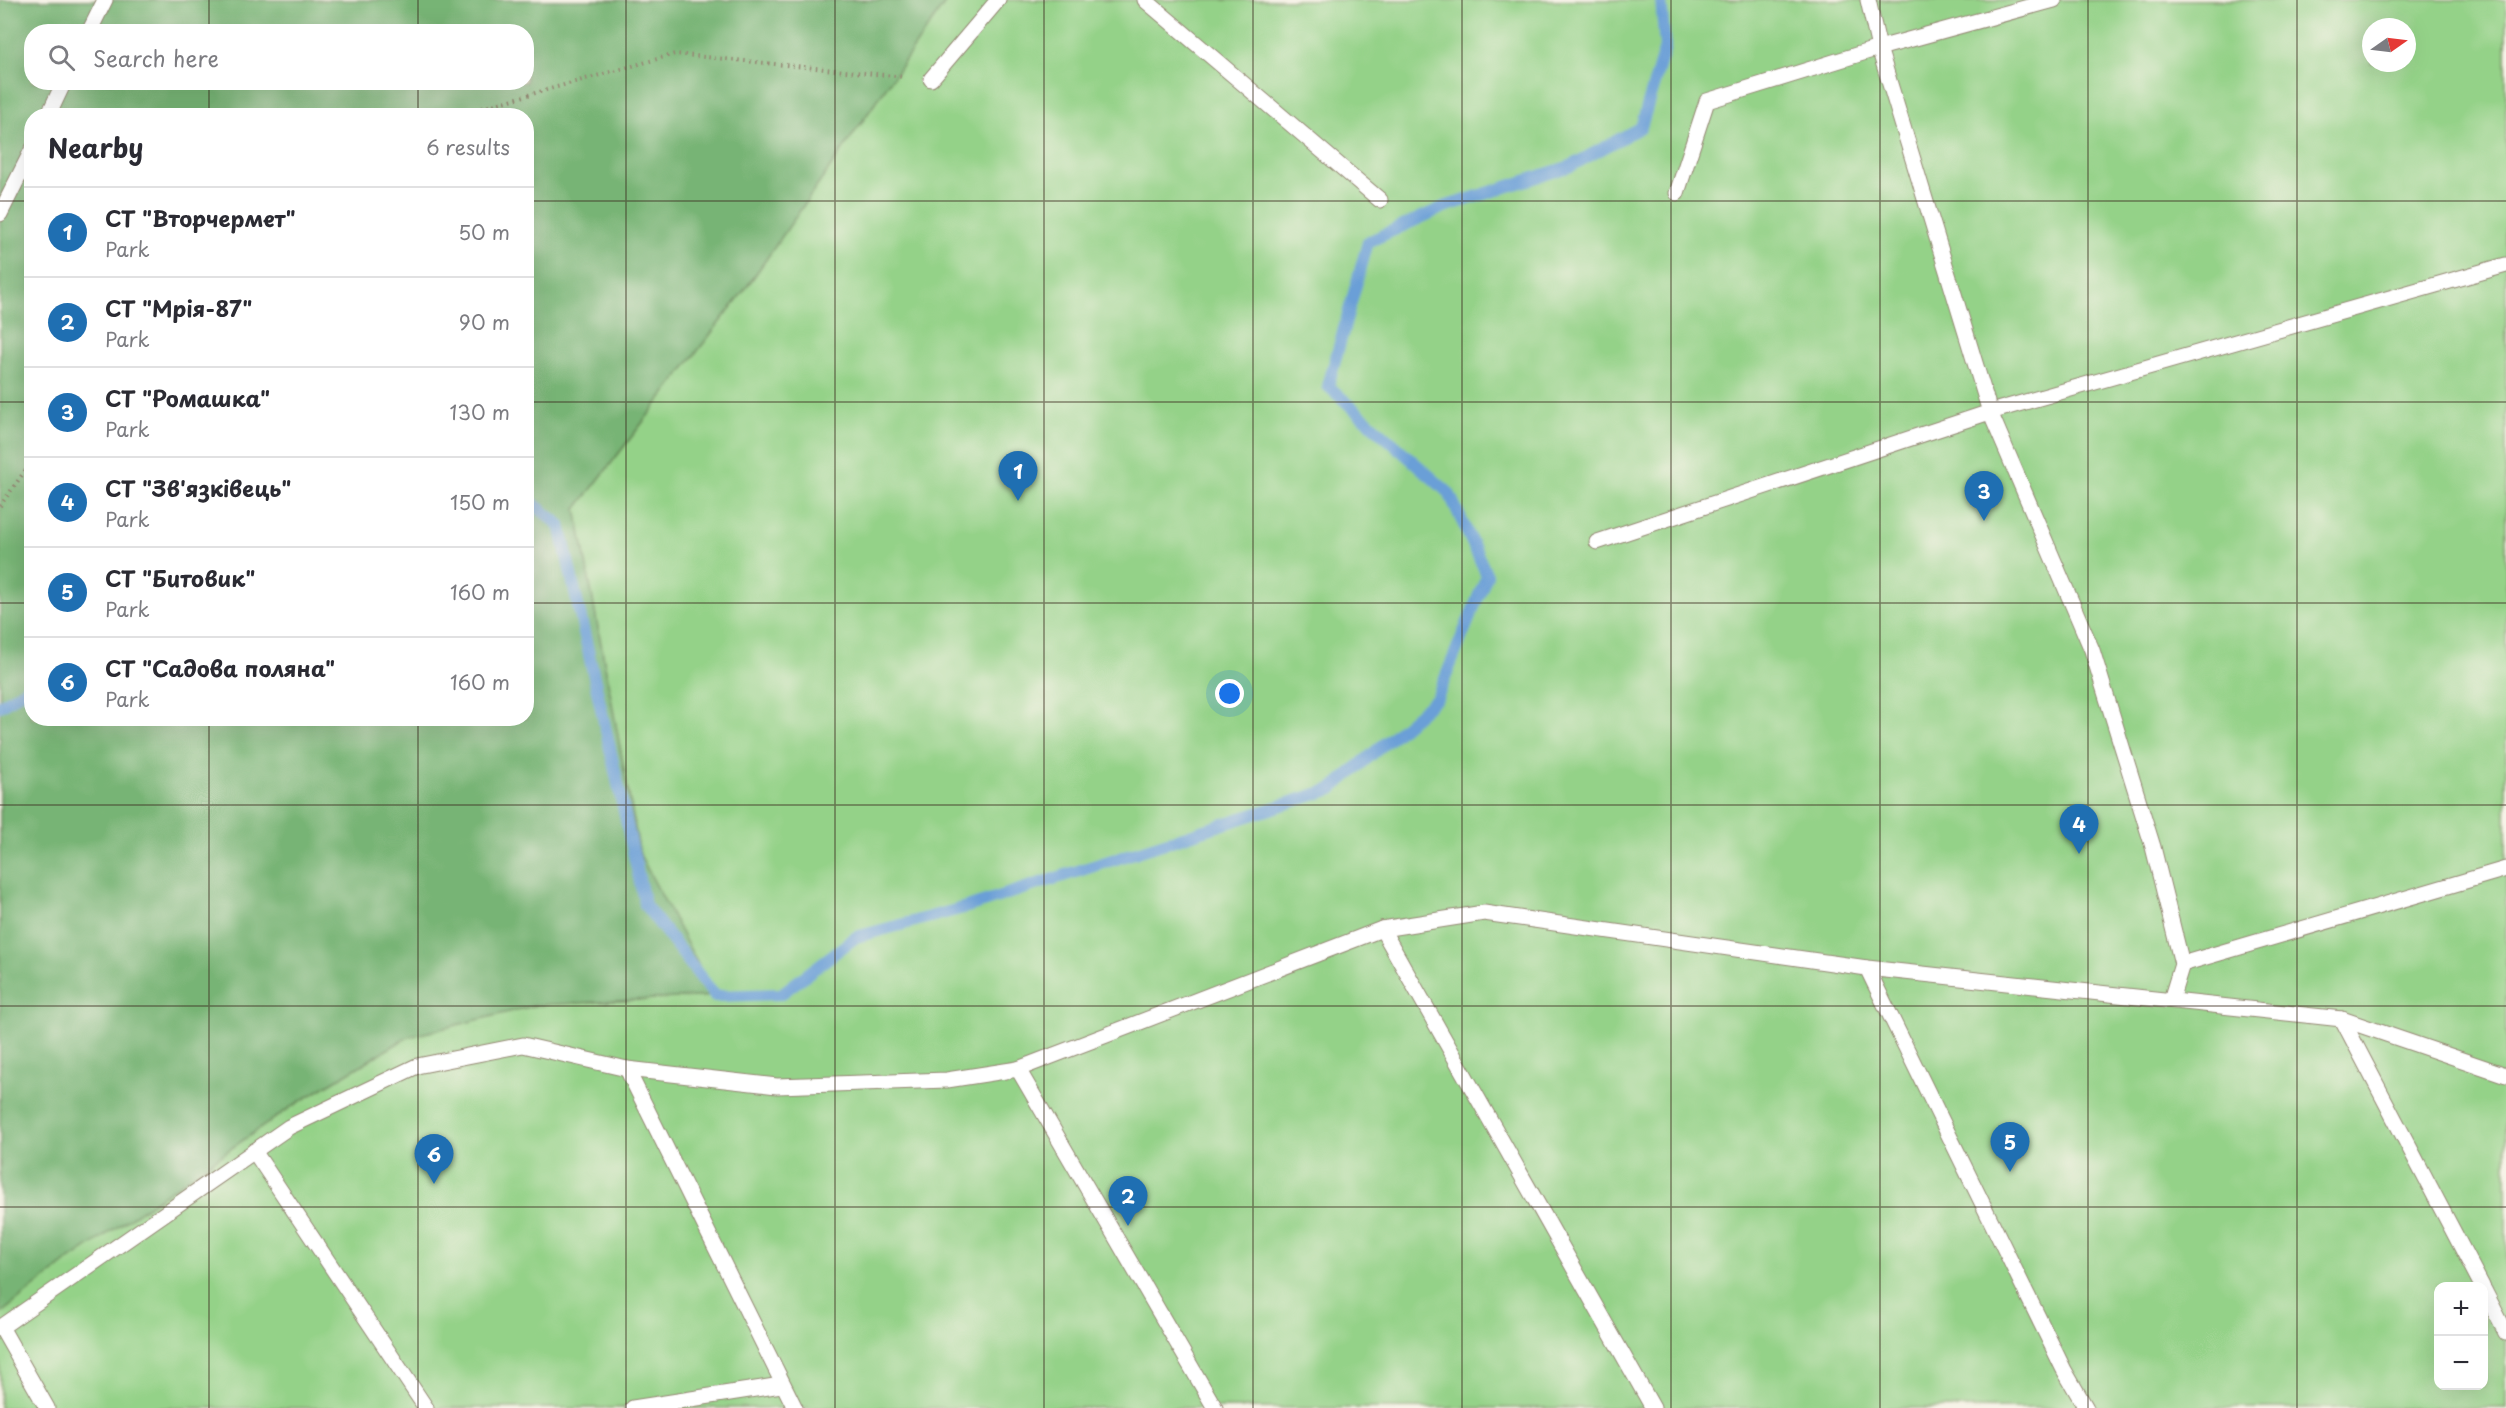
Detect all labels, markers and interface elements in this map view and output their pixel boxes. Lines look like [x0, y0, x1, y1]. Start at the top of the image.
north arrow [2362, 18, 2416, 72]
search box [24, 24, 534, 90]
icon: search [45, 41, 78, 74]
text: Search here [93, 41, 219, 74]
text: Nearby [48, 128, 143, 167]
text: 6 results [426, 132, 510, 162]
text: СТ "Вторчермет" [105, 201, 296, 234]
text: 1 [63, 217, 72, 247]
text: 50 m [458, 217, 510, 247]
text: Park [105, 234, 150, 264]
text: СТ "Мрія-87" [105, 291, 252, 324]
text: 2 [60, 307, 75, 337]
text: 90 m [459, 307, 510, 337]
text: Park [105, 324, 150, 354]
text: СТ "Ромашка" [105, 381, 270, 414]
text: 3 [61, 397, 74, 427]
text: 130 m [450, 397, 510, 427]
text: Park [105, 414, 150, 444]
pin: 1 [998, 452, 1038, 501]
text: СТ "Зв'язківець" [105, 471, 291, 504]
pin: 3 [1964, 472, 2004, 521]
text: 4 [61, 487, 74, 517]
text: 150 m [450, 487, 510, 517]
text: Park [105, 504, 150, 534]
text: СТ "Битовик" [105, 561, 255, 594]
text: 5 [61, 577, 74, 607]
text: 160 m [450, 577, 510, 607]
text: Park [105, 594, 150, 624]
text: СТ "Садова поляна" [105, 651, 335, 684]
text: 6 [60, 667, 75, 697]
text: 160 m [450, 667, 510, 697]
your location [1215, 679, 1244, 708]
text: Park [105, 684, 150, 714]
pin: 4 [2060, 804, 2098, 854]
pin: 5 [1990, 1122, 2030, 1172]
pin: 6 [414, 1134, 454, 1184]
pin: 2 [1108, 1176, 1148, 1226]
map controls [2434, 1282, 2488, 1390]
button: + [2434, 1282, 2488, 1336]
button: − [2434, 1336, 2488, 1390]

